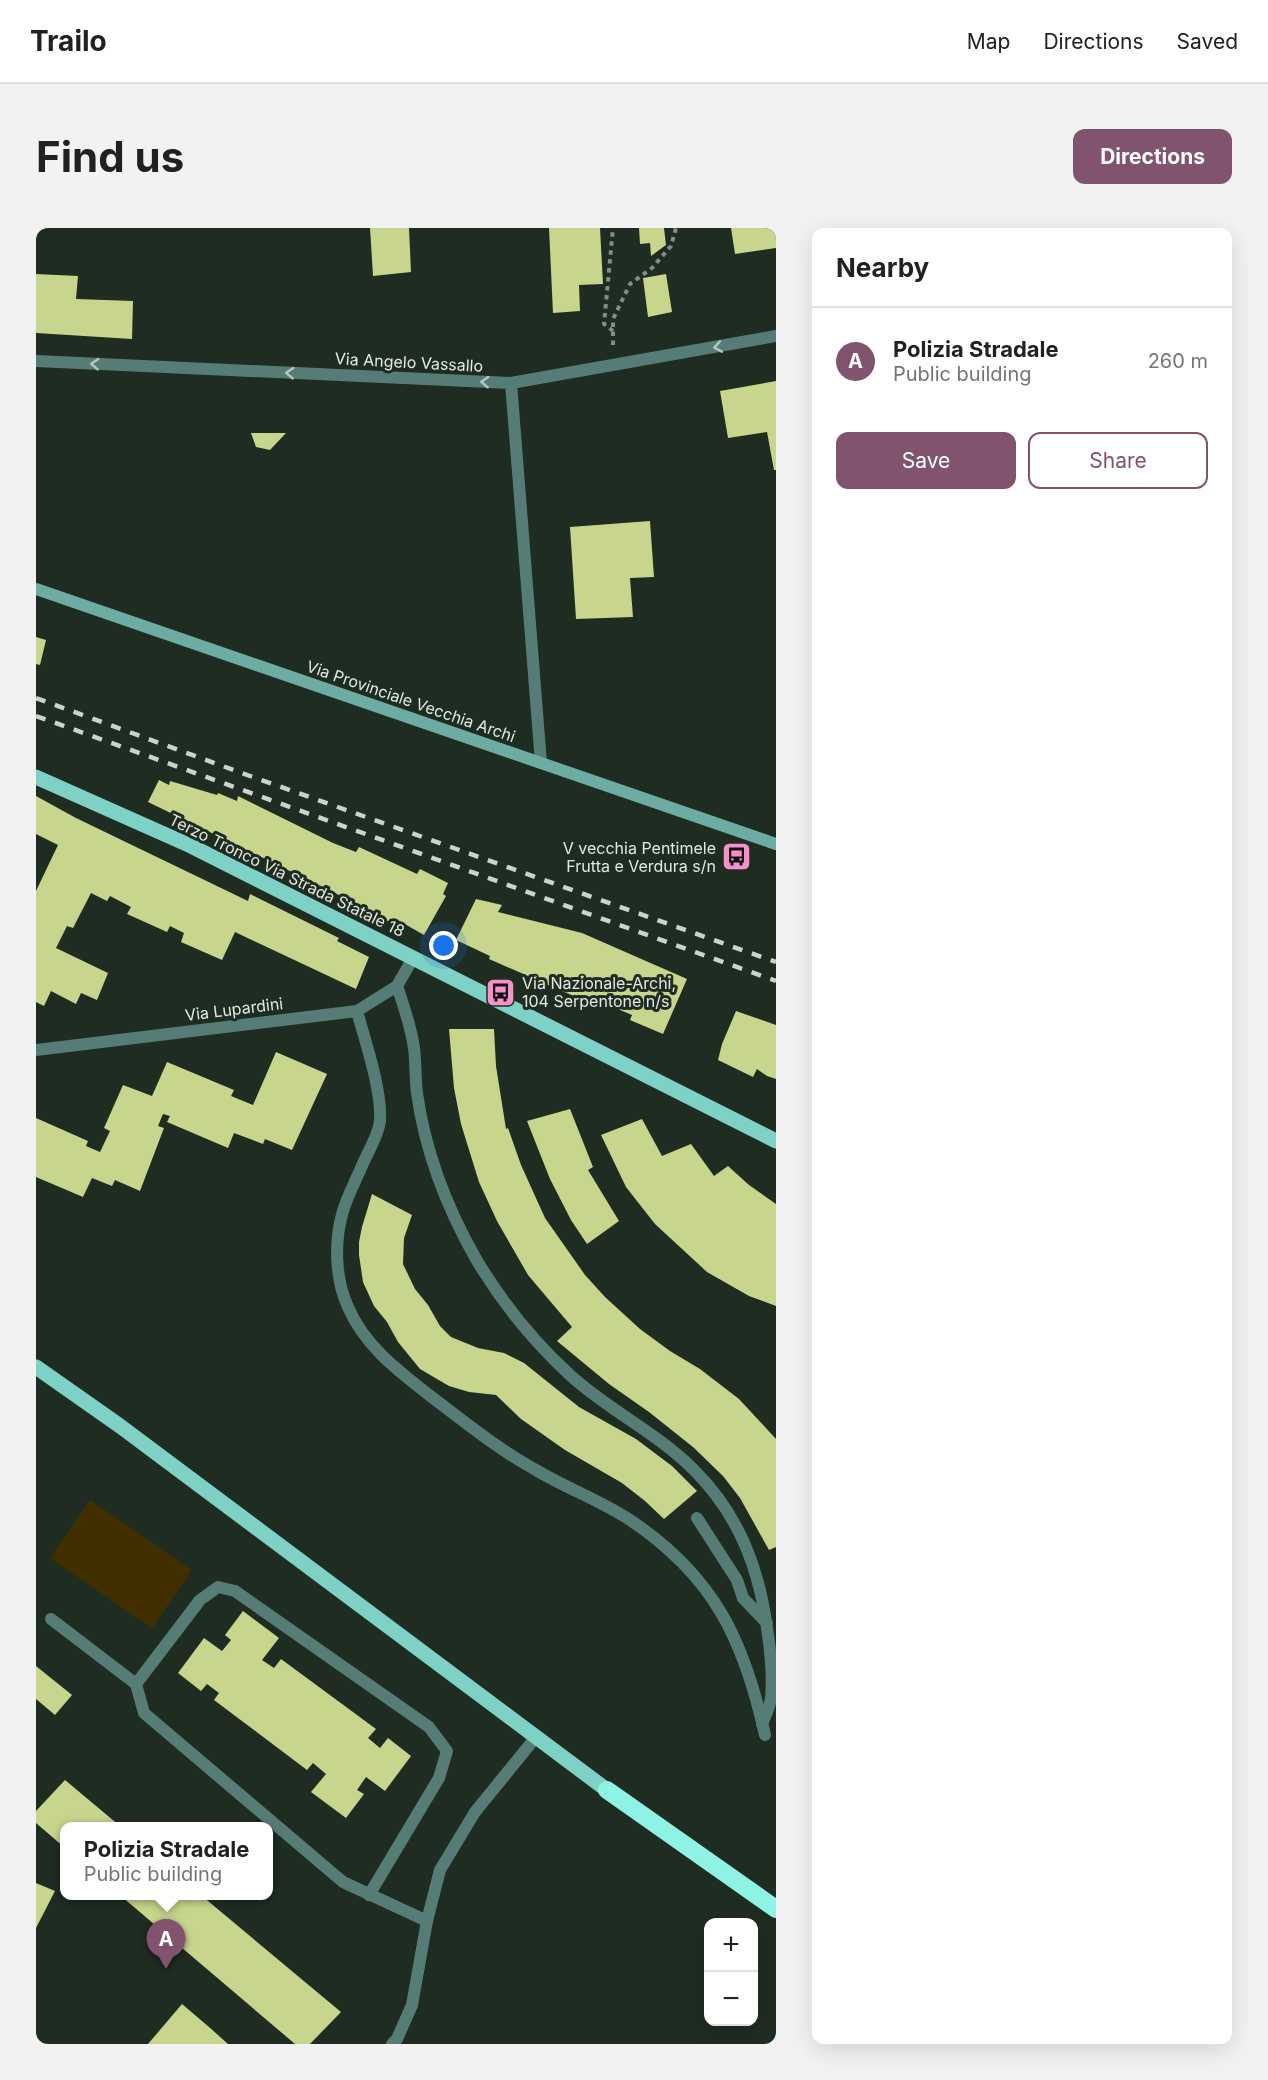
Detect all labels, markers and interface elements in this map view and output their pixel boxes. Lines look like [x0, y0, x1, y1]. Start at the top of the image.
text: Trailo [30, 24, 107, 58]
text: Map [967, 29, 1010, 54]
text: Directions [1043, 29, 1144, 54]
text: Saved [1177, 29, 1238, 54]
button: Directions [1073, 129, 1232, 184]
text: Find us [36, 131, 184, 182]
text: Nearby [836, 252, 929, 283]
text: Polizia Stradale [893, 336, 1059, 362]
one-way arrow [714, 340, 723, 352]
street label: Via Angelo Vassallo [334, 348, 484, 376]
text: A [848, 349, 863, 373]
text: 260 m [1148, 349, 1208, 373]
one-way arrow [91, 358, 100, 371]
text: Public building [893, 362, 1032, 386]
one-way arrow [285, 367, 294, 380]
one-way arrow [480, 376, 489, 389]
button: Save [836, 432, 1016, 489]
button: Share [1028, 432, 1208, 489]
street label: Via Provinciale Vecchia Archi [304, 656, 518, 746]
street label: Terzo Tronco Via Strada Statale 18 [166, 809, 408, 941]
place label: V vecchia Pentimele Frutta e Verdura s/n [563, 838, 716, 876]
bus stop icon: V vecchia Pentimele Frutta e Verdura s/n [721, 841, 753, 873]
your location [429, 931, 458, 960]
place label: Via Nazionale-Archi, 104 Serpentone n/s [522, 973, 676, 1011]
bus stop icon: Via Nazionale-Archi, 104 Serpentone n/s [485, 976, 517, 1008]
street label: Via Lupardini [184, 993, 284, 1025]
popup [60, 1822, 273, 1900]
text: Polizia Stradale [84, 1836, 249, 1862]
text: Public building [84, 1862, 222, 1886]
map controls [704, 1918, 758, 2026]
button: + [704, 1918, 758, 1972]
pin: A [146, 1920, 186, 1969]
button: − [704, 1972, 758, 2026]

